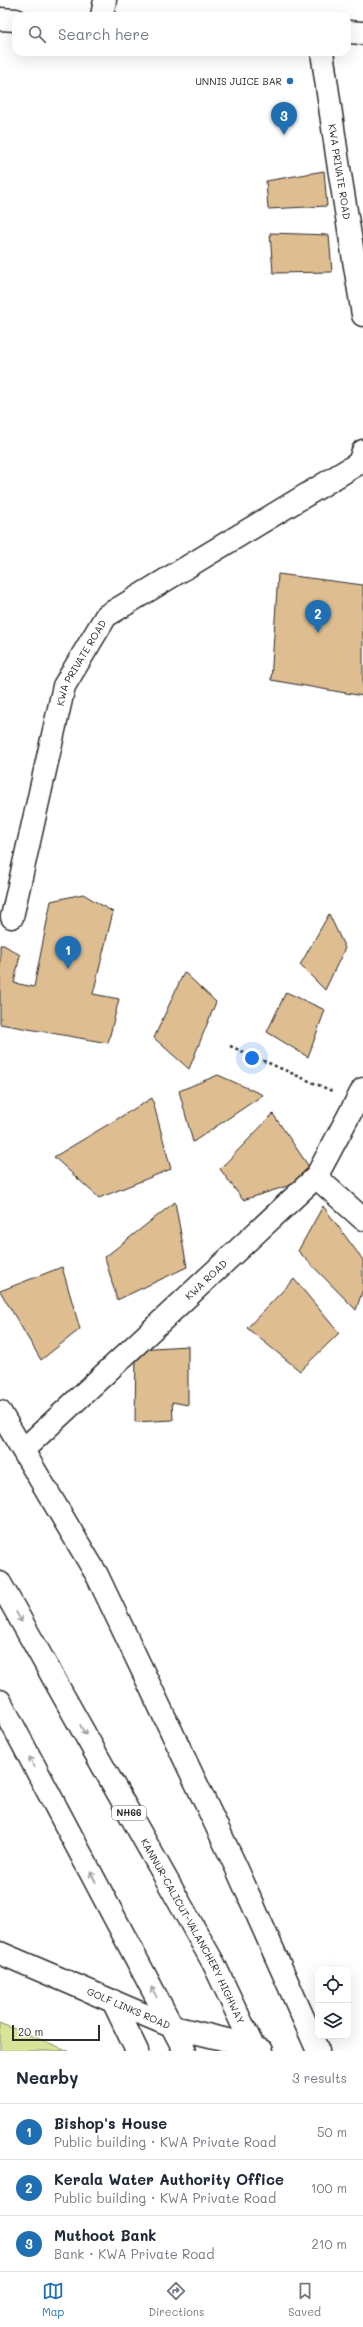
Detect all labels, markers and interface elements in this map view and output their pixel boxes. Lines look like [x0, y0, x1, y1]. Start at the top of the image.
search box [12, 12, 351, 56]
icon: search [26, 23, 48, 45]
text: Search here [58, 24, 149, 44]
place label: UNNIS JUICE BAR [195, 74, 282, 88]
marker: UNNIS JUICE BAR [285, 76, 295, 86]
pin: 3 [271, 102, 297, 135]
street label: KWA PRIVATE ROAD [326, 123, 354, 221]
pin: 2 [305, 600, 331, 633]
street label: KWA PRIVATE ROAD [53, 617, 109, 707]
pin: 1 [55, 936, 81, 969]
your location [242, 1048, 262, 1068]
street label: KWA ROAD [182, 1256, 230, 1303]
one-way arrow [16, 1611, 24, 1623]
one-way arrow [79, 1724, 87, 1736]
one-way arrow [28, 1756, 36, 1768]
road number: NH66 [112, 1806, 146, 1820]
street label: KANNUR-CALICUT-VALANCHERY HIGHWAY [138, 1836, 248, 2026]
one-way arrow [89, 1871, 97, 1883]
map controls [315, 1967, 351, 2039]
button: locate [315, 1967, 351, 2003]
street label: GOLF LINKS ROAD [85, 1984, 173, 2032]
one-way arrow [150, 1986, 157, 1998]
button: layers [315, 2003, 351, 2039]
scale bar [12, 2023, 100, 2042]
text: 20 m [18, 2024, 43, 2039]
text: Nearby [16, 2066, 78, 2088]
text: 3 results [292, 2069, 347, 2086]
text: Bishop's House [54, 2113, 167, 2133]
text: 1 [26, 2123, 32, 2140]
text: 50 m [317, 2123, 347, 2140]
text: Public building · KWA Private Road [54, 2133, 276, 2150]
text: Kerala Water Authority Office [54, 2169, 284, 2189]
text: 2 [25, 2179, 33, 2196]
text: 100 m [311, 2179, 347, 2196]
text: Public building · KWA Private Road [54, 2189, 276, 2206]
text: Muthoot Bank [54, 2225, 156, 2245]
text: 3 [25, 2235, 33, 2252]
text: 210 m [311, 2235, 347, 2252]
text: Bank · KWA Private Road [54, 2245, 214, 2262]
tab: Map [42, 2280, 64, 2319]
tab: Directions [148, 2280, 204, 2319]
tab: Saved [288, 2280, 321, 2319]

